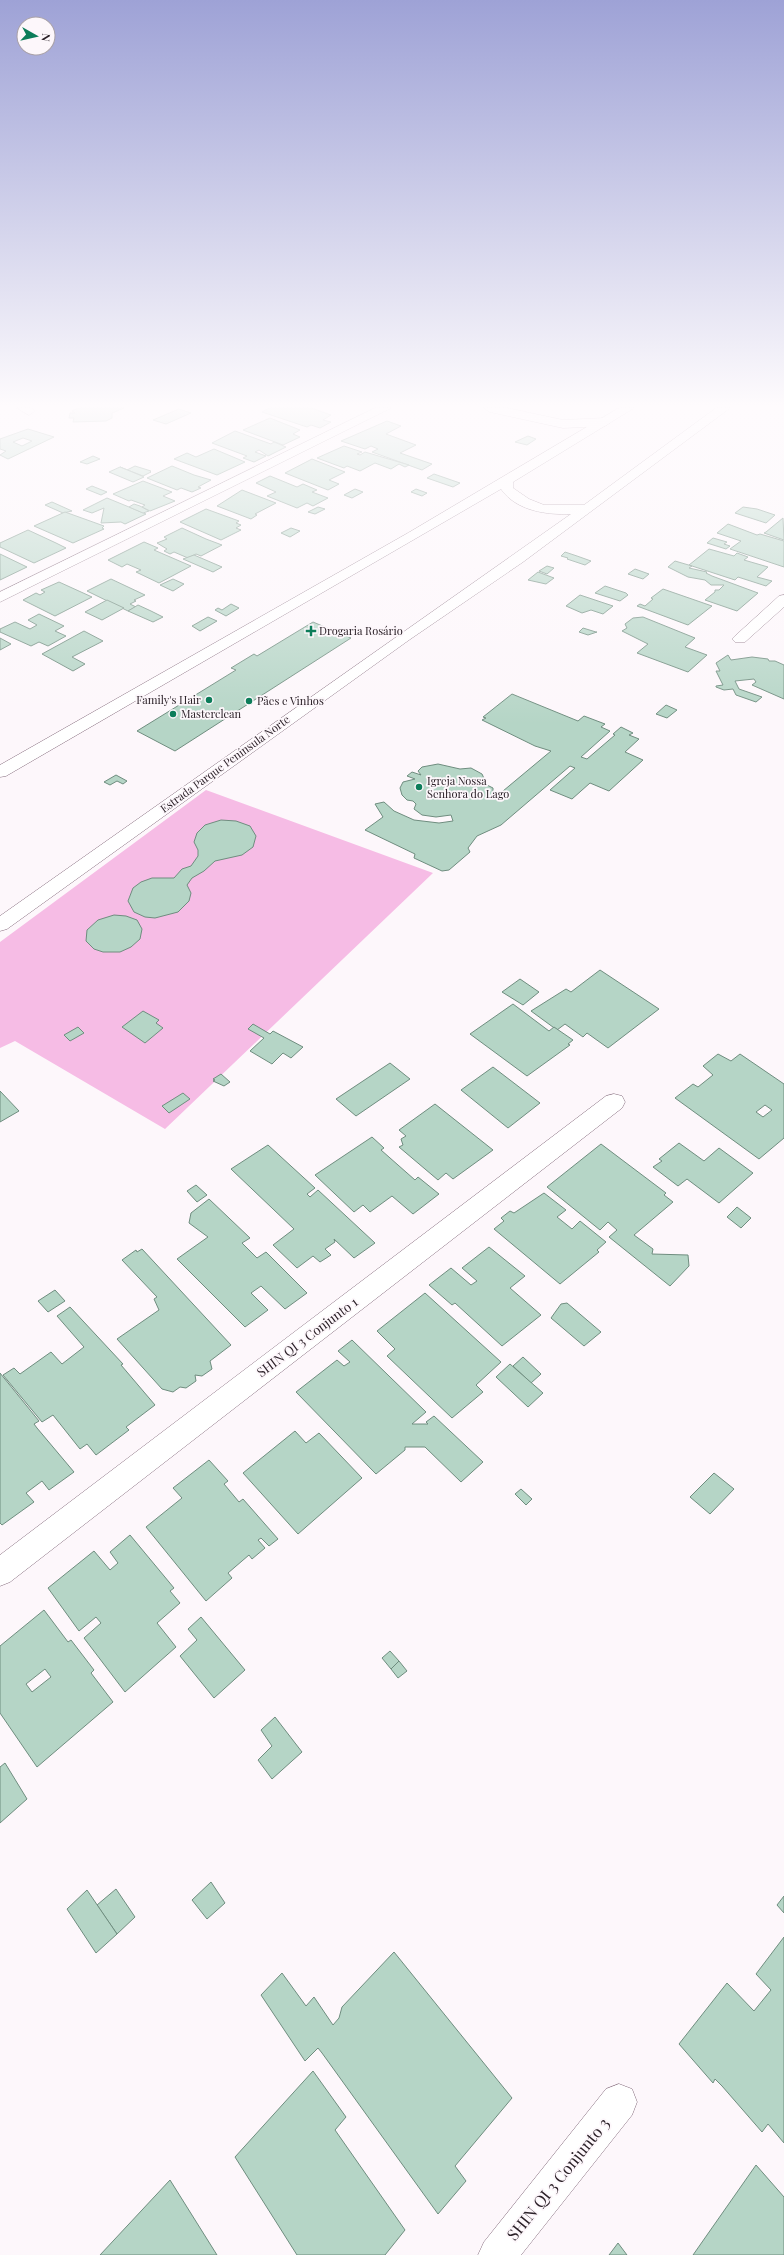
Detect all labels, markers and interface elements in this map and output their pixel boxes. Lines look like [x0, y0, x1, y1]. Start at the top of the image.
north arrow [16, 16, 56, 56]
text: N [38, 32, 54, 42]
place label: Drogaria Rosário [319, 623, 403, 638]
marker: Drogaria Rosário [306, 626, 316, 636]
place label: Family's Hair [136, 692, 201, 707]
place label: Pães e Vinhos [257, 693, 324, 708]
marker: Family's Hair [204, 695, 214, 705]
marker: Pães e Vinhos [244, 696, 254, 706]
place label: Masterclean [181, 706, 241, 721]
marker: Masterclean [168, 709, 178, 719]
street label: Estrada Parque Península Norte [157, 711, 293, 816]
place label: Igreja Nossa Senhora do Lago [427, 773, 509, 801]
marker: Igreja Nossa Senhora do Lago [414, 782, 424, 792]
street label: SHIN QI 3 Conjunto 1 [253, 1293, 361, 1380]
street label: SHIN QI 3 Conjunto 3 [502, 2113, 614, 2244]

